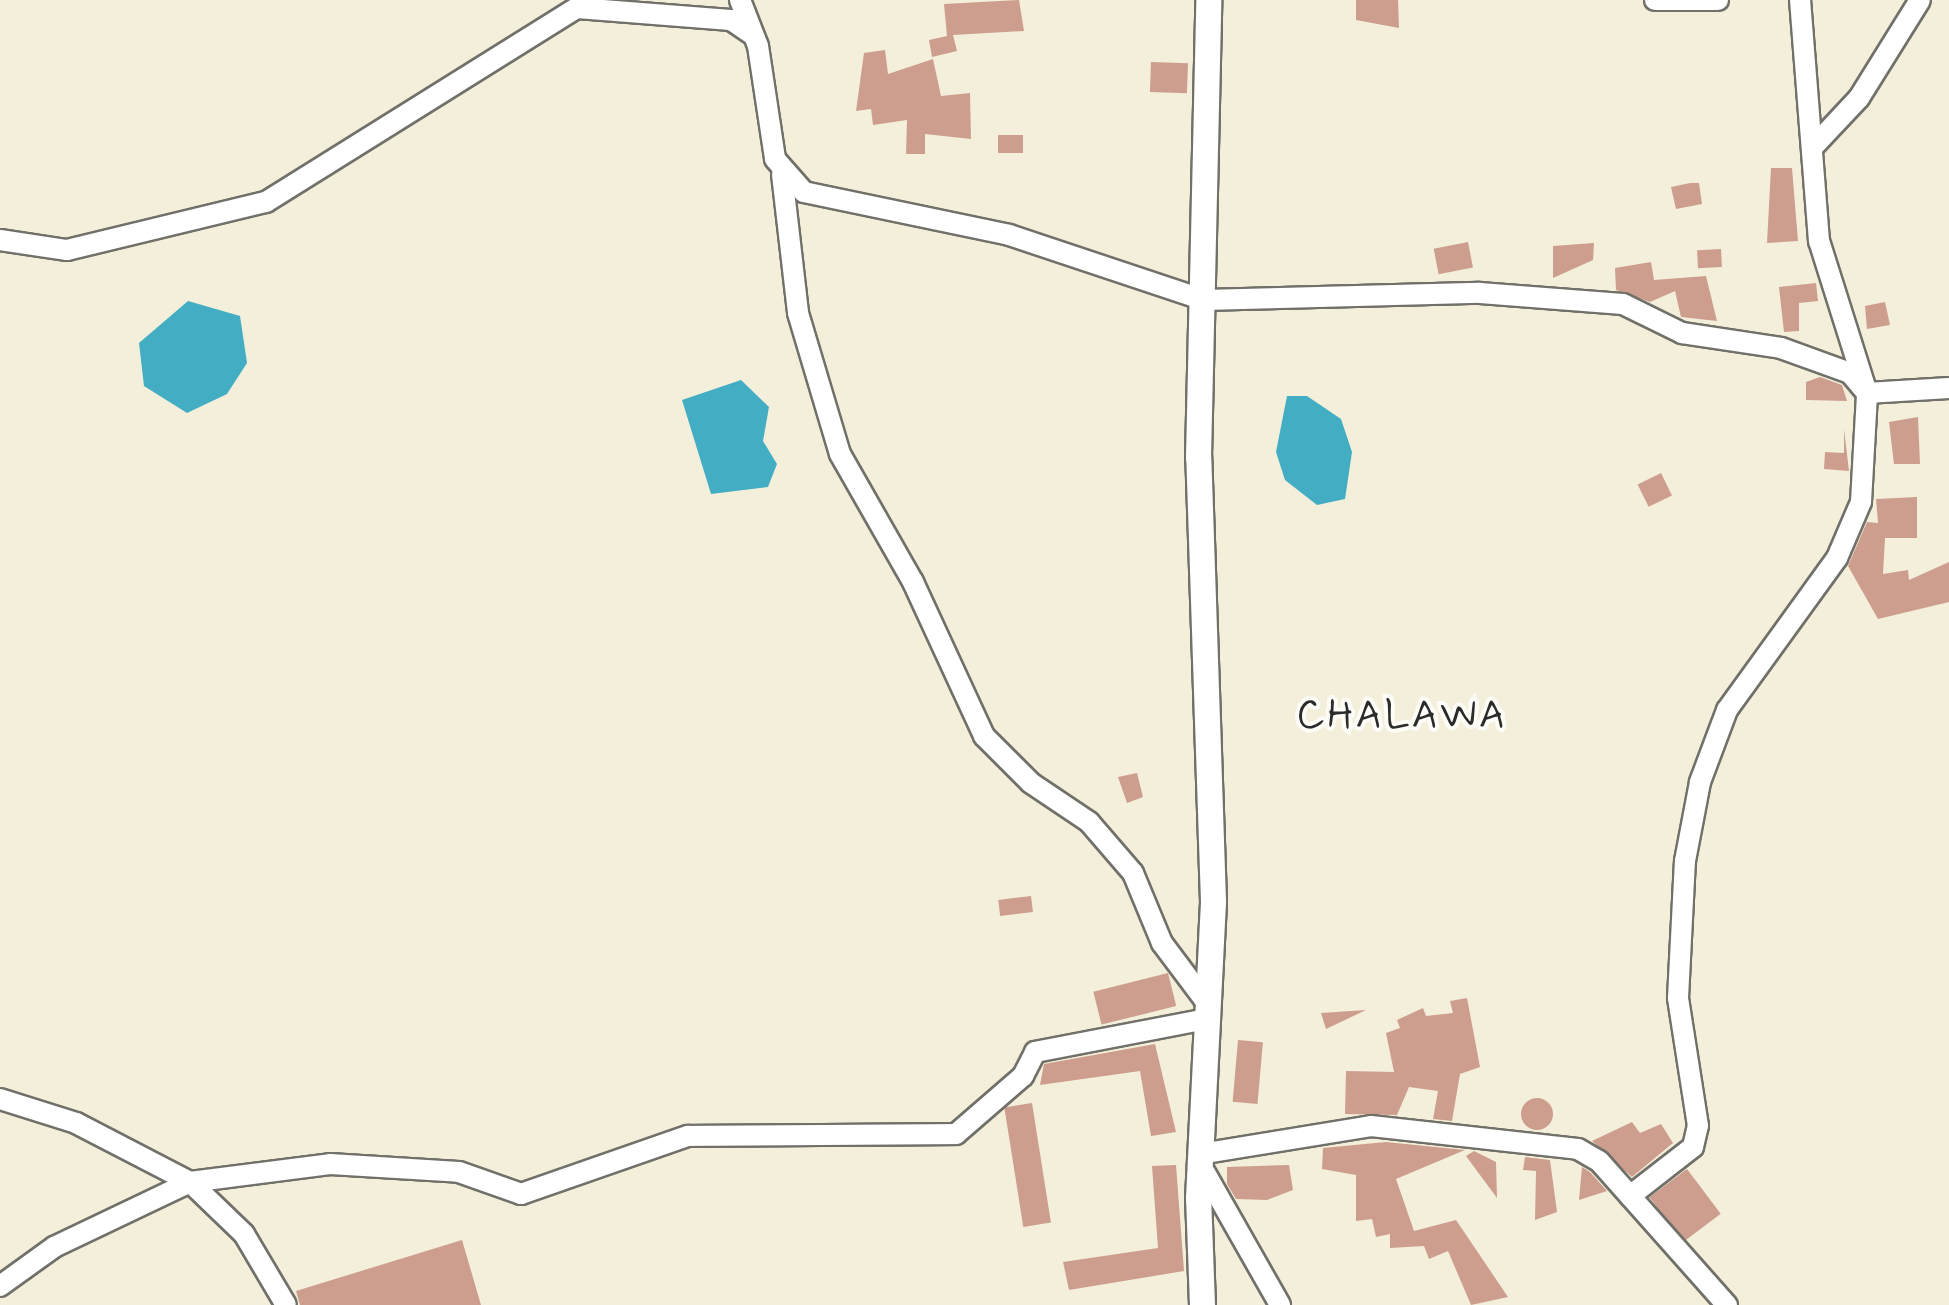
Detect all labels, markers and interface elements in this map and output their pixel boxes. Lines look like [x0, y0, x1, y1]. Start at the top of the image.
district label: CHALAWA [1299, 692, 1505, 740]

